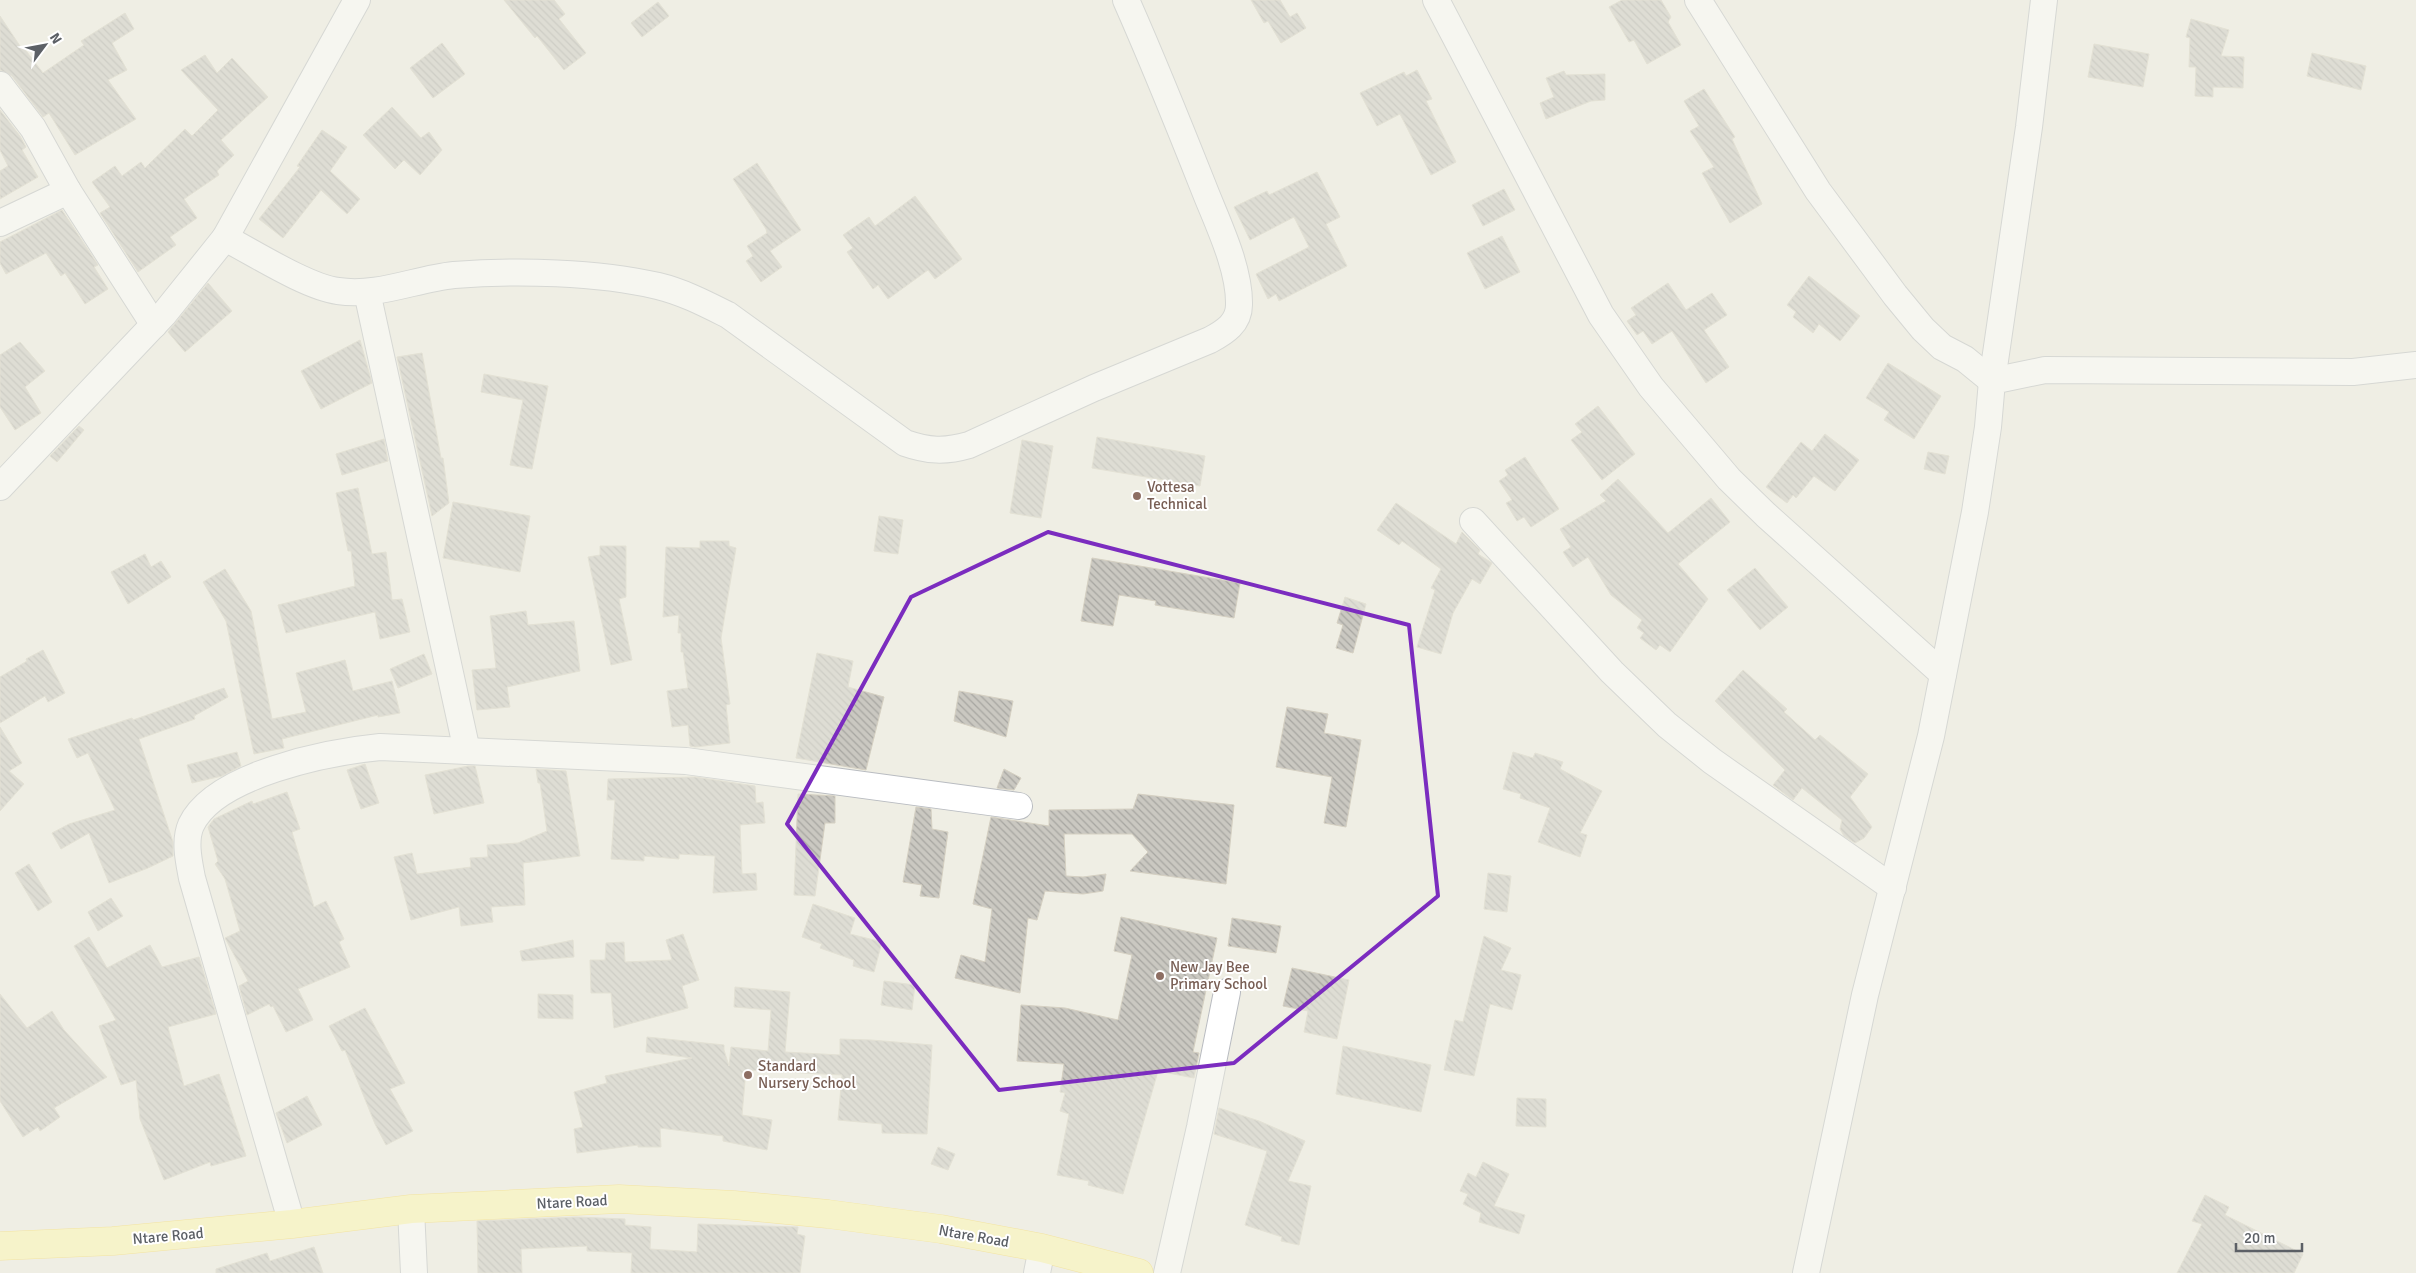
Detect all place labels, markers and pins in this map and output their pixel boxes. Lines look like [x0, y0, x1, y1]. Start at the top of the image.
place label: Vottesa Technical [1147, 478, 1207, 513]
marker: Vottesa Technical [1131, 490, 1143, 502]
place label: New Jay Bee Primary School [1170, 958, 1267, 993]
marker: New Jay Bee Primary School [1154, 970, 1166, 982]
place label: Standard Nursery School [758, 1057, 856, 1092]
marker: Standard Nursery School [742, 1069, 754, 1081]

